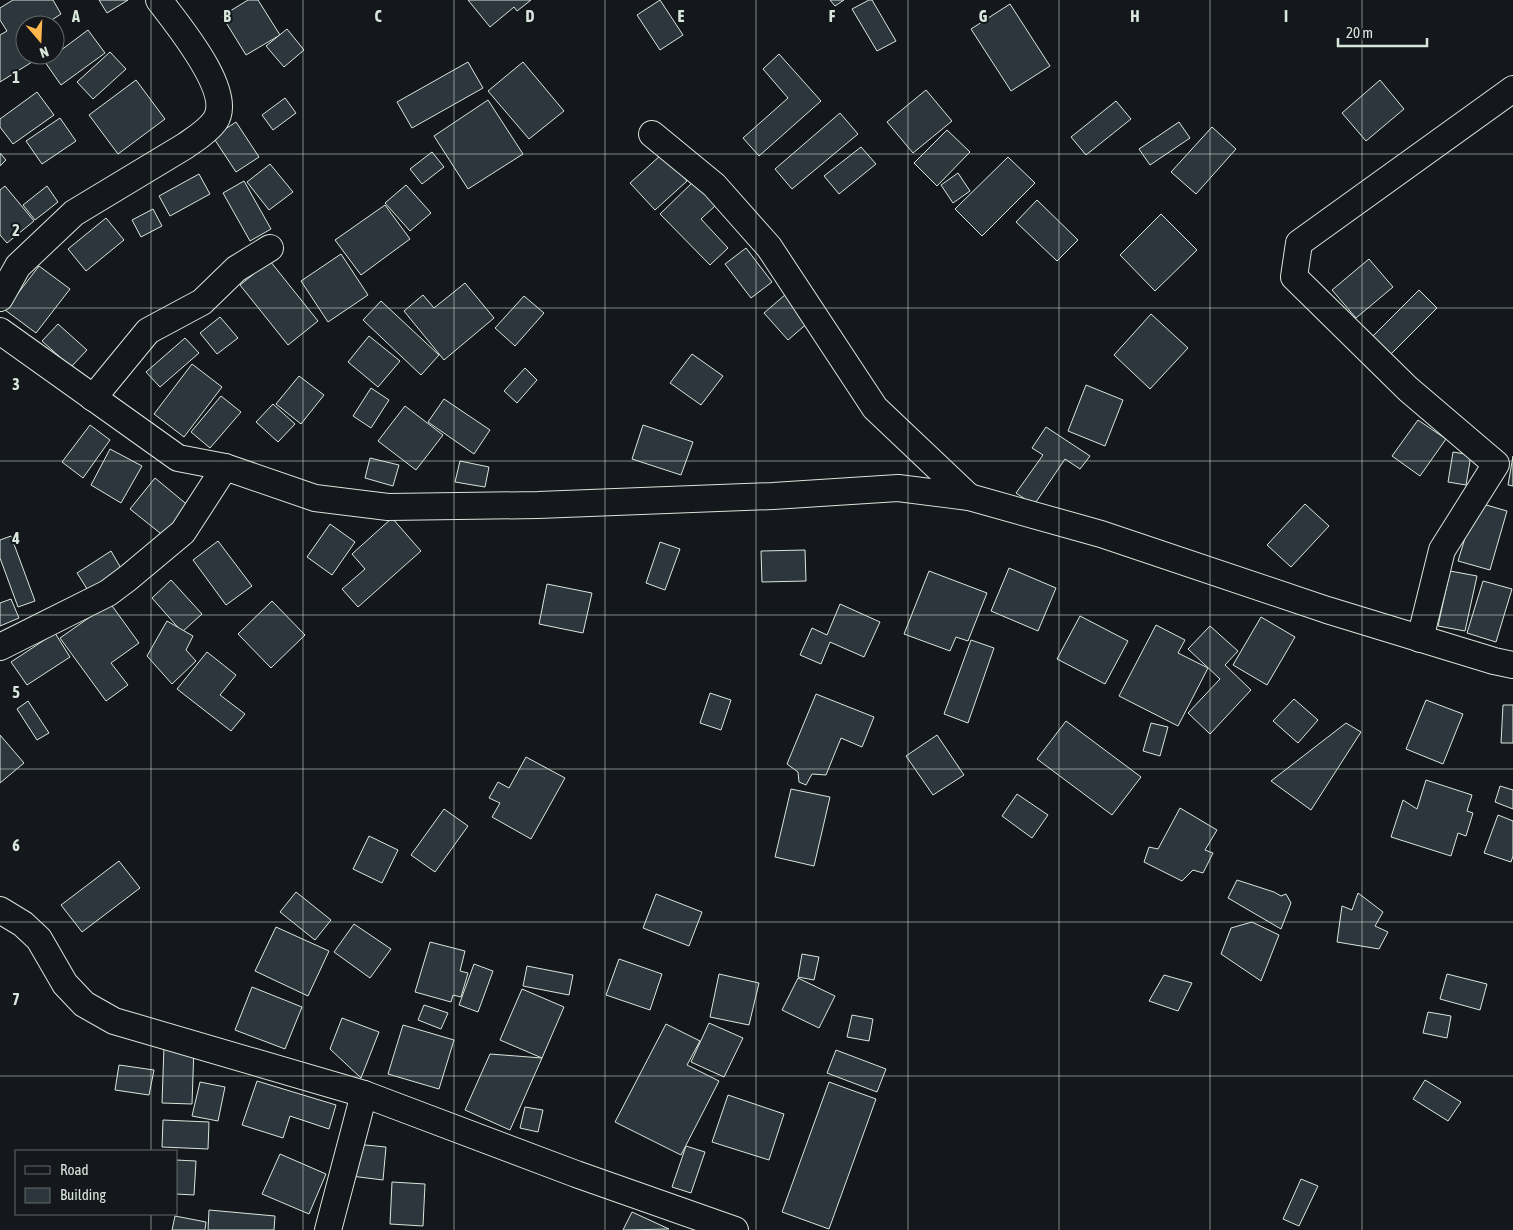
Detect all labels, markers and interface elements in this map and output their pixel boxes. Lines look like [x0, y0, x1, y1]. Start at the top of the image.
text: A [71, 7, 80, 25]
text: B [223, 7, 231, 25]
text: C [374, 7, 382, 25]
text: D [526, 7, 535, 25]
text: E [678, 7, 685, 25]
text: F [829, 7, 836, 25]
text: G [979, 7, 988, 25]
text: H [1130, 7, 1140, 25]
text: I [1284, 7, 1288, 25]
north arrow [15, 15, 65, 65]
scale bar [1338, 15, 1427, 47]
text: 20 m [1346, 24, 1373, 41]
text: N [38, 43, 51, 61]
text: 1 [12, 68, 20, 86]
text: 2 [12, 221, 20, 239]
text: 3 [12, 375, 20, 393]
text: 4 [11, 529, 20, 547]
text: 5 [12, 683, 20, 701]
text: 6 [12, 836, 20, 854]
text: 7 [12, 990, 20, 1008]
legend [15, 1150, 178, 1215]
text: Road [60, 1161, 89, 1178]
text: Building [60, 1186, 106, 1203]

